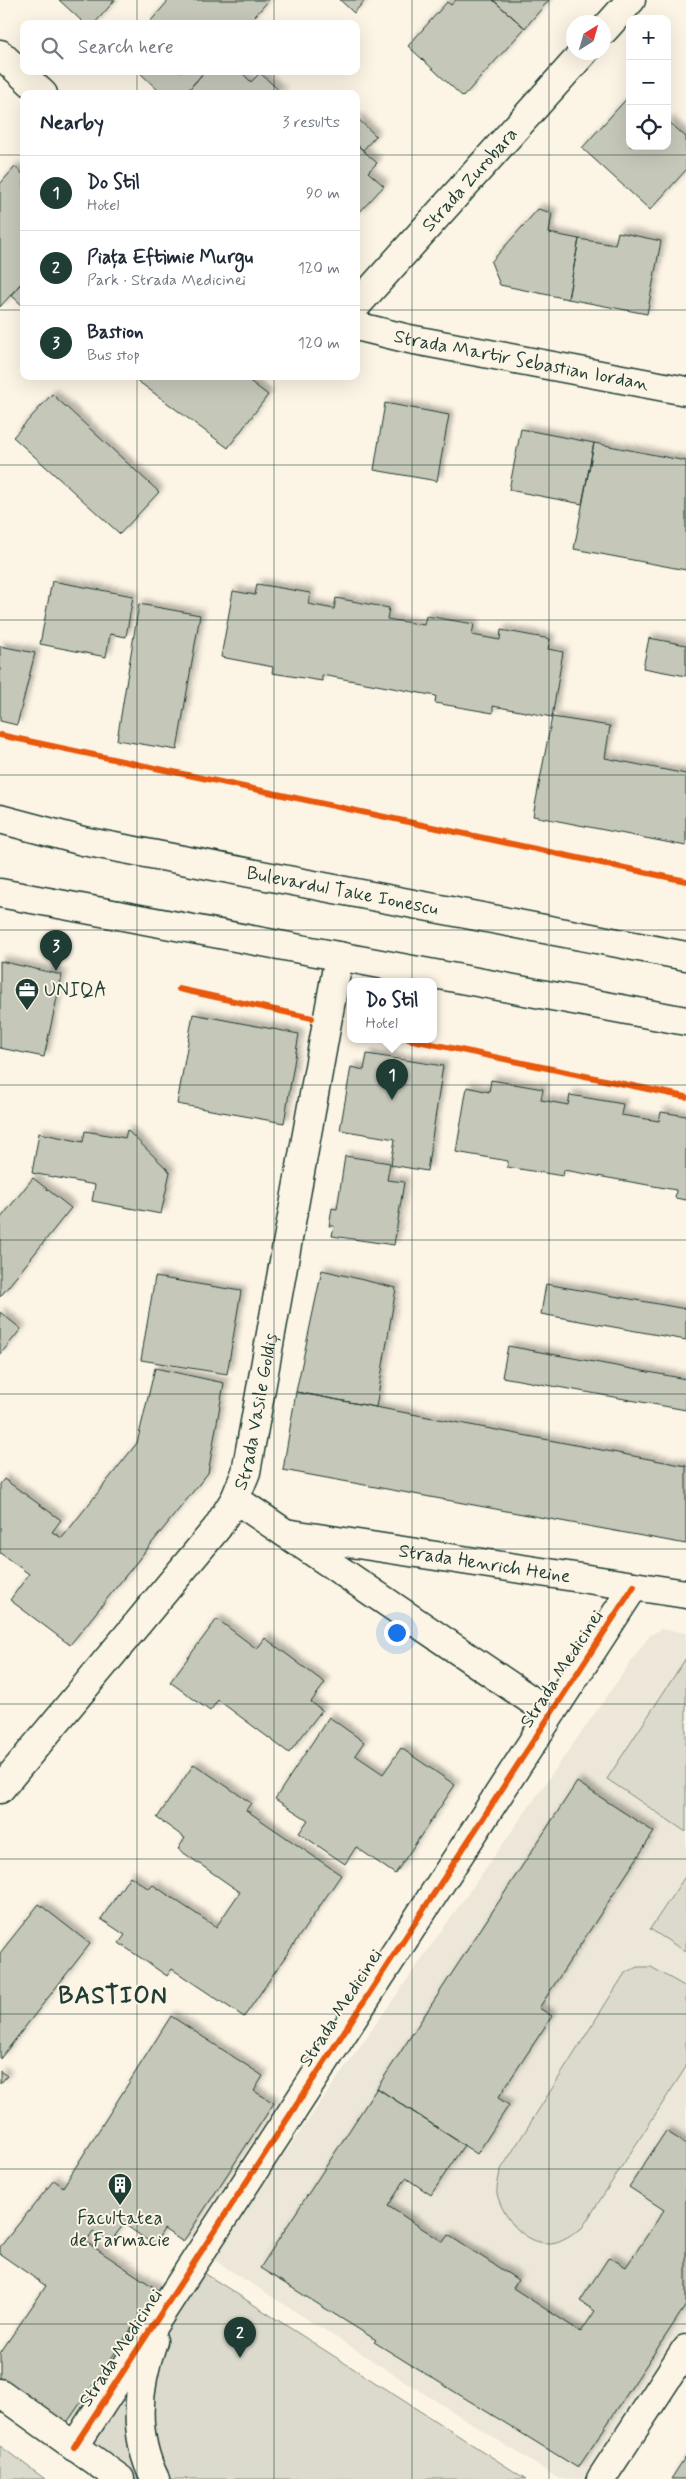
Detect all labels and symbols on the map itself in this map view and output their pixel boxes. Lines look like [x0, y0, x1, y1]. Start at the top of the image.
north arrow [566, 15, 611, 60]
street label: Strada Zurobara [416, 122, 523, 237]
street label: Strada Martir Sebastian Iordan [391, 323, 651, 396]
street label: Bulevardul Take Ionescu [245, 860, 440, 921]
pin: 3 [40, 930, 72, 971]
office icon: UNIQA [14, 977, 40, 1011]
place label: UNIQA [44, 978, 107, 1003]
pin: 1 [376, 1059, 408, 1100]
street label: Strada Vasile Goldiș [228, 1331, 283, 1494]
street label: Strada Henrich Heine [397, 1538, 572, 1589]
street label: Strada Medicinei [514, 1605, 610, 1733]
your location [384, 1620, 410, 1646]
street label: Strada Medicinei [293, 1944, 389, 2072]
district label: BASTION [58, 1981, 168, 2012]
building icon: Facultatea de Farmacie [107, 2172, 133, 2206]
place label: Facultatea de Farmacie [70, 2206, 170, 2253]
street label: Strada Medicinei [73, 2284, 169, 2412]
pin: 2 [224, 2317, 256, 2358]

